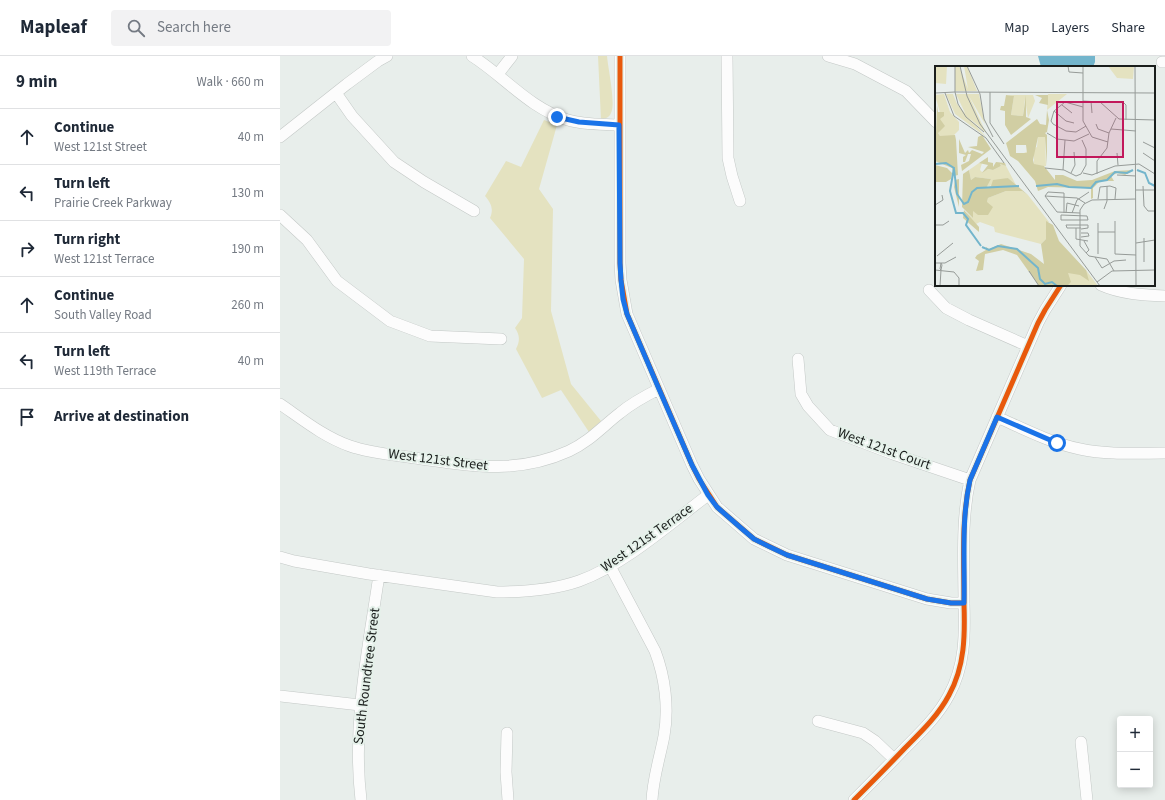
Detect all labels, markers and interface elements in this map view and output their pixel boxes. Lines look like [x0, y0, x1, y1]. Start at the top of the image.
search box [111, 10, 391, 46]
text: Mapleaf [20, 14, 87, 41]
icon: search [125, 17, 147, 39]
text: Search here [157, 17, 231, 38]
text: Map [1004, 18, 1029, 38]
text: Layers [1051, 18, 1089, 38]
text: Share [1111, 18, 1145, 38]
inset map [935, 66, 1155, 286]
text: 9 min [16, 70, 57, 94]
text: Walk · 660 m [196, 73, 264, 91]
route end [548, 108, 566, 126]
text: Continue [54, 117, 114, 138]
icon: ahead [16, 126, 38, 148]
text: 40 m [238, 128, 264, 146]
text: West 121st Street [54, 138, 147, 156]
text: Turn left [54, 173, 110, 194]
icon: left [16, 182, 38, 204]
text: 130 m [231, 184, 264, 202]
text: Prairie Creek Parkway [54, 194, 172, 212]
text: Turn right [54, 229, 120, 250]
icon: right [16, 238, 38, 260]
text: 190 m [231, 240, 264, 258]
text: West 121st Terrace [54, 250, 154, 268]
text: Continue [54, 285, 114, 306]
icon: ahead [16, 294, 38, 316]
text: 260 m [231, 296, 264, 314]
text: South Valley Road [54, 306, 152, 324]
text: Turn left [54, 341, 110, 362]
icon: left [16, 350, 38, 372]
text: 40 m [238, 352, 264, 370]
text: West 119th Terrace [54, 362, 156, 380]
icon: arrive [16, 406, 38, 428]
text: Arrive at destination [54, 406, 189, 427]
street label: West 121st Court [835, 423, 934, 475]
route start [1048, 434, 1066, 452]
street label: West 121st Street [387, 444, 489, 476]
street label: West 121st Terrace [597, 499, 697, 577]
street label: South Roundtree Street [349, 606, 385, 745]
map controls [1117, 716, 1153, 788]
button: + [1117, 716, 1153, 752]
button: − [1117, 752, 1153, 788]

